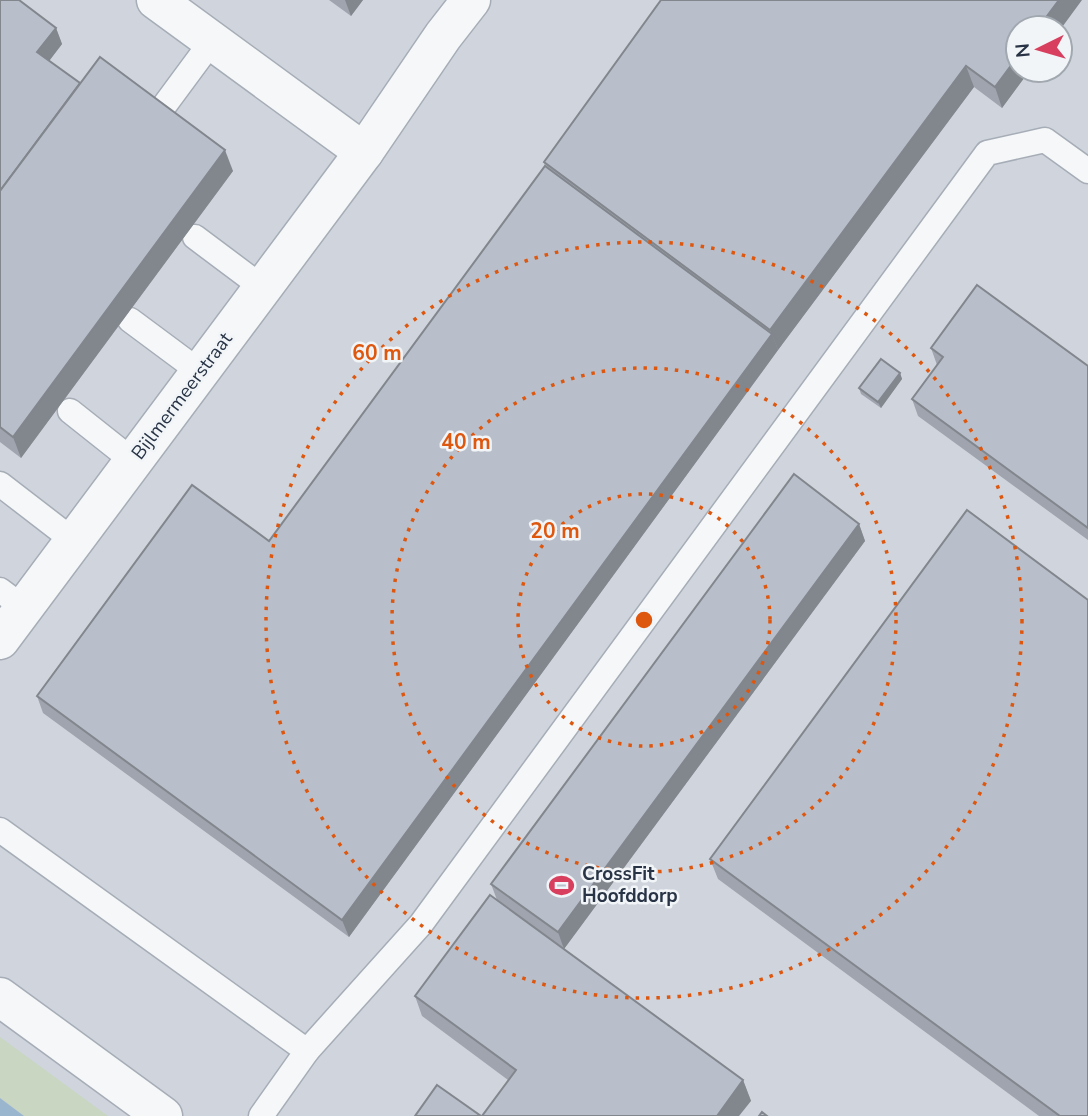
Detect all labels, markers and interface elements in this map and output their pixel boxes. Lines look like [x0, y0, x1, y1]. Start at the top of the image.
north arrow [1004, 14, 1074, 84]
text: N [1009, 42, 1037, 59]
street label: Bijlmermeerstraat [126, 327, 239, 465]
text: 60 m [352, 339, 402, 367]
text: 40 m [441, 428, 491, 456]
text: 20 m [530, 517, 580, 545]
centre of rings [632, 608, 656, 632]
place label: CrossFit Hoofddorp [582, 861, 678, 909]
sports icon: CrossFit Hoofddorp [548, 871, 576, 899]

